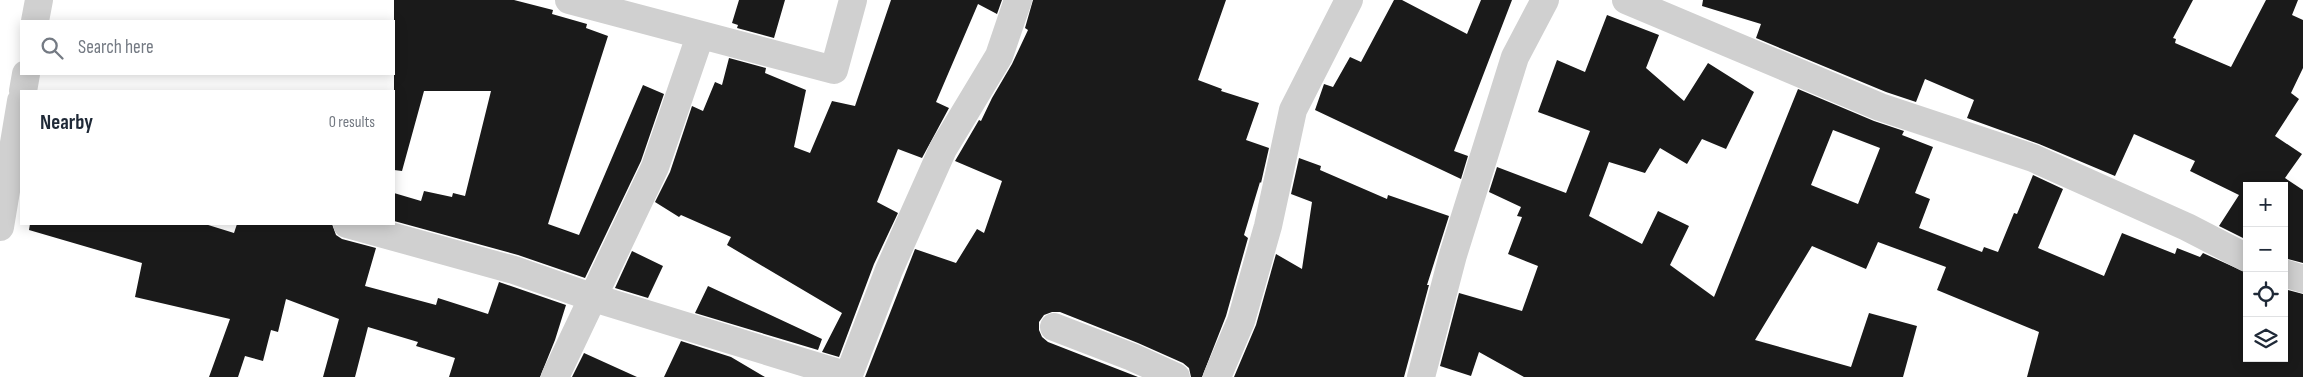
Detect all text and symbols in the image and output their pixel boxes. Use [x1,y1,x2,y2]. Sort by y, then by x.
search box [20,20,395,75]
icon: search [38,34,66,62]
text: Search here [78,36,154,59]
text: Nearby [40,110,93,135]
text: 0 results [329,113,375,132]
map controls [2243,182,2288,362]
button: + [2243,182,2288,227]
button: − [2243,227,2288,272]
button: locate [2243,272,2288,317]
button: layers [2243,317,2288,362]

